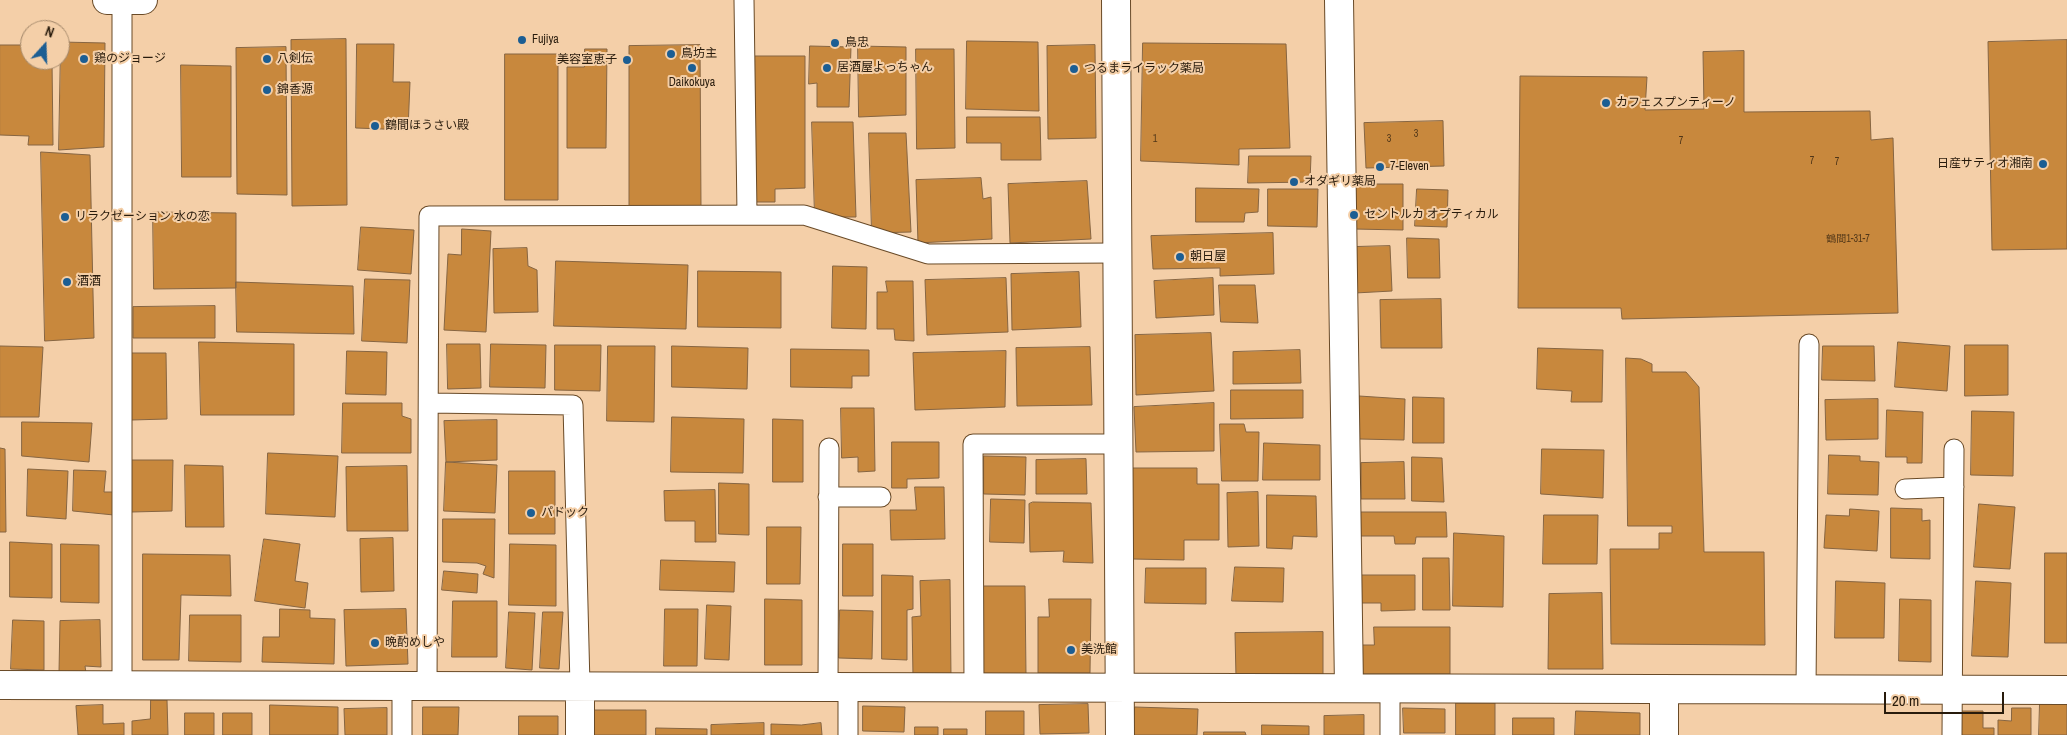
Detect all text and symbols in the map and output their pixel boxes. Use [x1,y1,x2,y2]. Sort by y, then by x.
north arrow [20,20,70,70]
text: N [43,22,57,42]
place label: Fujiya [532,33,559,47]
marker: Fujiya [516,34,528,46]
place label: 鳥忠 [845,36,869,50]
marker: 鳥忠 [829,37,841,49]
place label: 鳥坊主 [681,47,717,61]
marker: 鳥坊主 [665,48,677,60]
place label: 鶏のジョージ [94,52,166,66]
place label: 八剣伝 [277,52,313,66]
marker: 鶏のジョージ [78,53,90,65]
marker: 八剣伝 [261,53,273,65]
place label: 美容室恵子 [557,53,617,67]
marker: 美容室恵子 [621,54,633,66]
place label: 居酒屋よっちゃん [837,61,933,75]
marker: Daikokuya [686,62,698,74]
marker: 居酒屋よっちゃん [821,62,833,74]
place label: つるまライラック薬局 [1084,62,1204,76]
marker: つるまライラック薬局 [1068,63,1080,75]
place label: Daikokuya [669,76,715,90]
place label: 錦香源 [277,83,313,97]
marker: 錦香源 [261,84,273,96]
place label: カフェスプンティーノ [1616,96,1736,110]
marker: カフェスプンティーノ [1600,97,1612,109]
place label: 鶴間ほうさい殿 [385,119,469,133]
marker: 鶴間ほうさい殿 [369,120,381,132]
house number: 3 [1414,128,1418,140]
house number: 1 [1153,133,1157,145]
house number: 3 [1387,133,1391,145]
house number: 7 [1679,135,1683,147]
house number: 7 [1810,155,1814,167]
house number: 7 [1835,156,1839,168]
place label: 日産サティオ湘南 [1937,157,2033,171]
marker: 日産サティオ湘南 [2037,158,2049,170]
place label: 7-Eleven [1390,160,1429,174]
marker: 7-Eleven [1374,161,1386,173]
place label: オダギリ薬局 [1304,175,1376,189]
marker: オダギリ薬局 [1288,176,1300,188]
place label: セントルカ オプティカル [1364,208,1499,222]
marker: セントルカ オプティカル [1348,209,1360,221]
place label: リラクゼーション 水の恋 [75,210,210,224]
marker: リラクゼーション 水の恋 [59,211,71,223]
house number: 鶴間1-31-7 [1826,233,1870,245]
place label: 朝日屋 [1190,250,1226,264]
marker: 朝日屋 [1174,251,1186,263]
place label: 酒酒 [77,275,101,289]
marker: 酒酒 [61,276,73,288]
place label: パドック [541,506,589,520]
marker: パドック [525,507,537,519]
place label: 晩酌めしや [385,636,445,650]
marker: 晩酌めしや [369,637,381,649]
place label: 美洗館 [1081,643,1117,657]
marker: 美洗館 [1065,644,1077,656]
scale bar [1887,682,2007,714]
text: 20 m [1892,690,1919,711]

